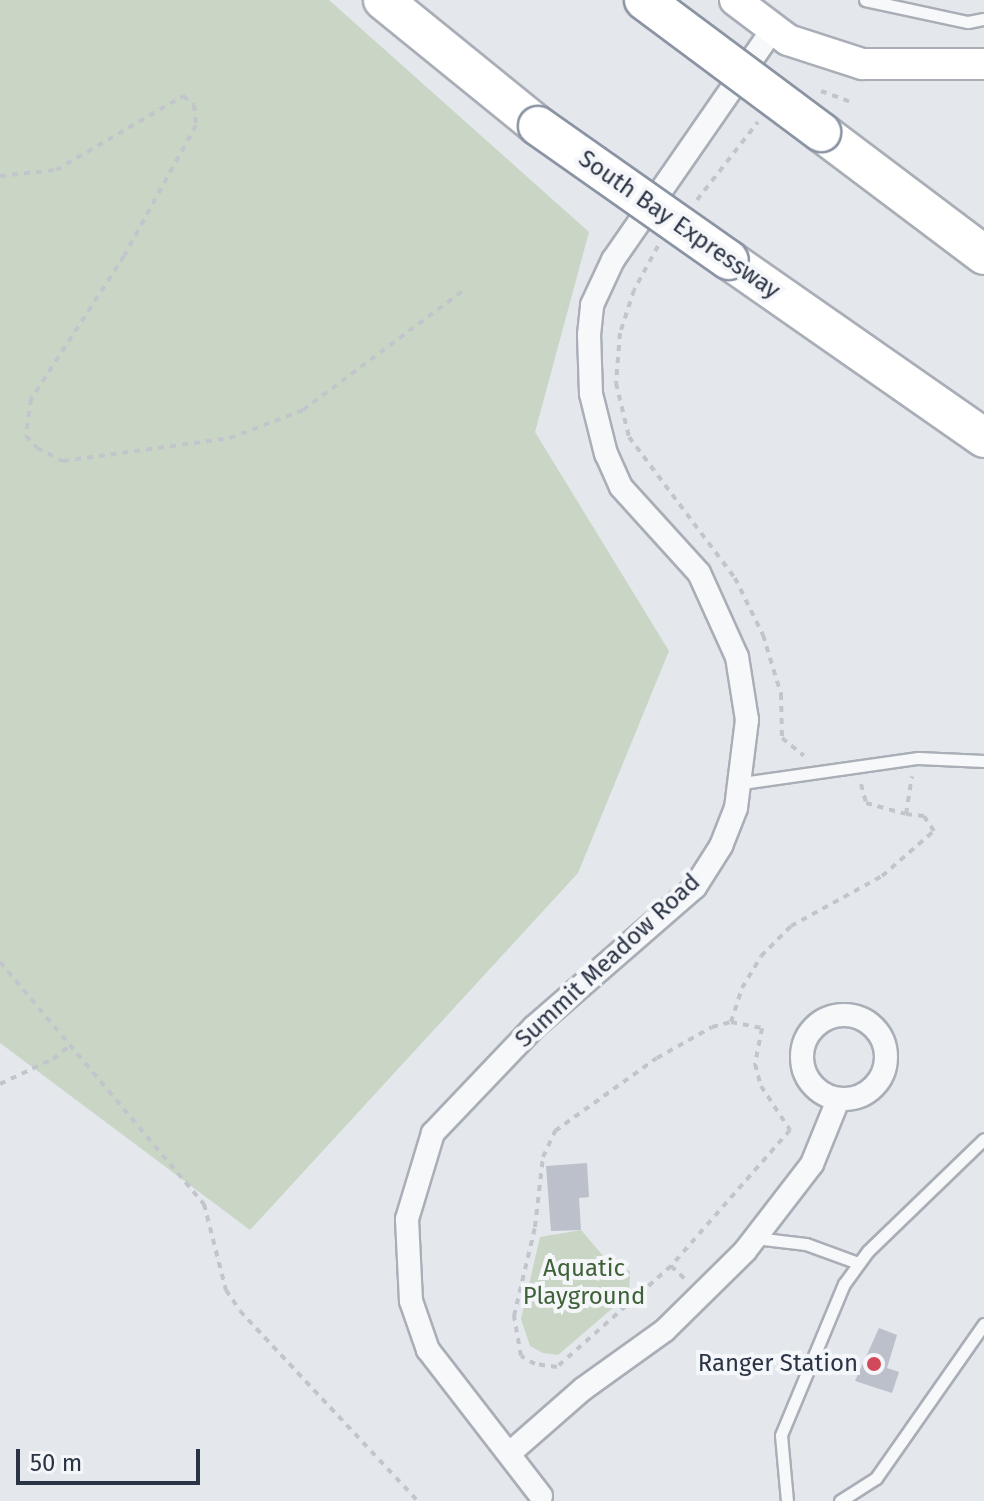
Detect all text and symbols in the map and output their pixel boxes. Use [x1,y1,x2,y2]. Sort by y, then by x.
street label: South Bay Expressway [573,145,785,305]
street label: Summit Meadow Road [510,868,706,1054]
park label: Aquatic Playground [523,1255,645,1311]
place label: Ranger Station [698,1350,858,1378]
marker: Ranger Station [865,1355,883,1373]
scale bar [20,1433,204,1483]
text: 50 m [30,1449,82,1477]

